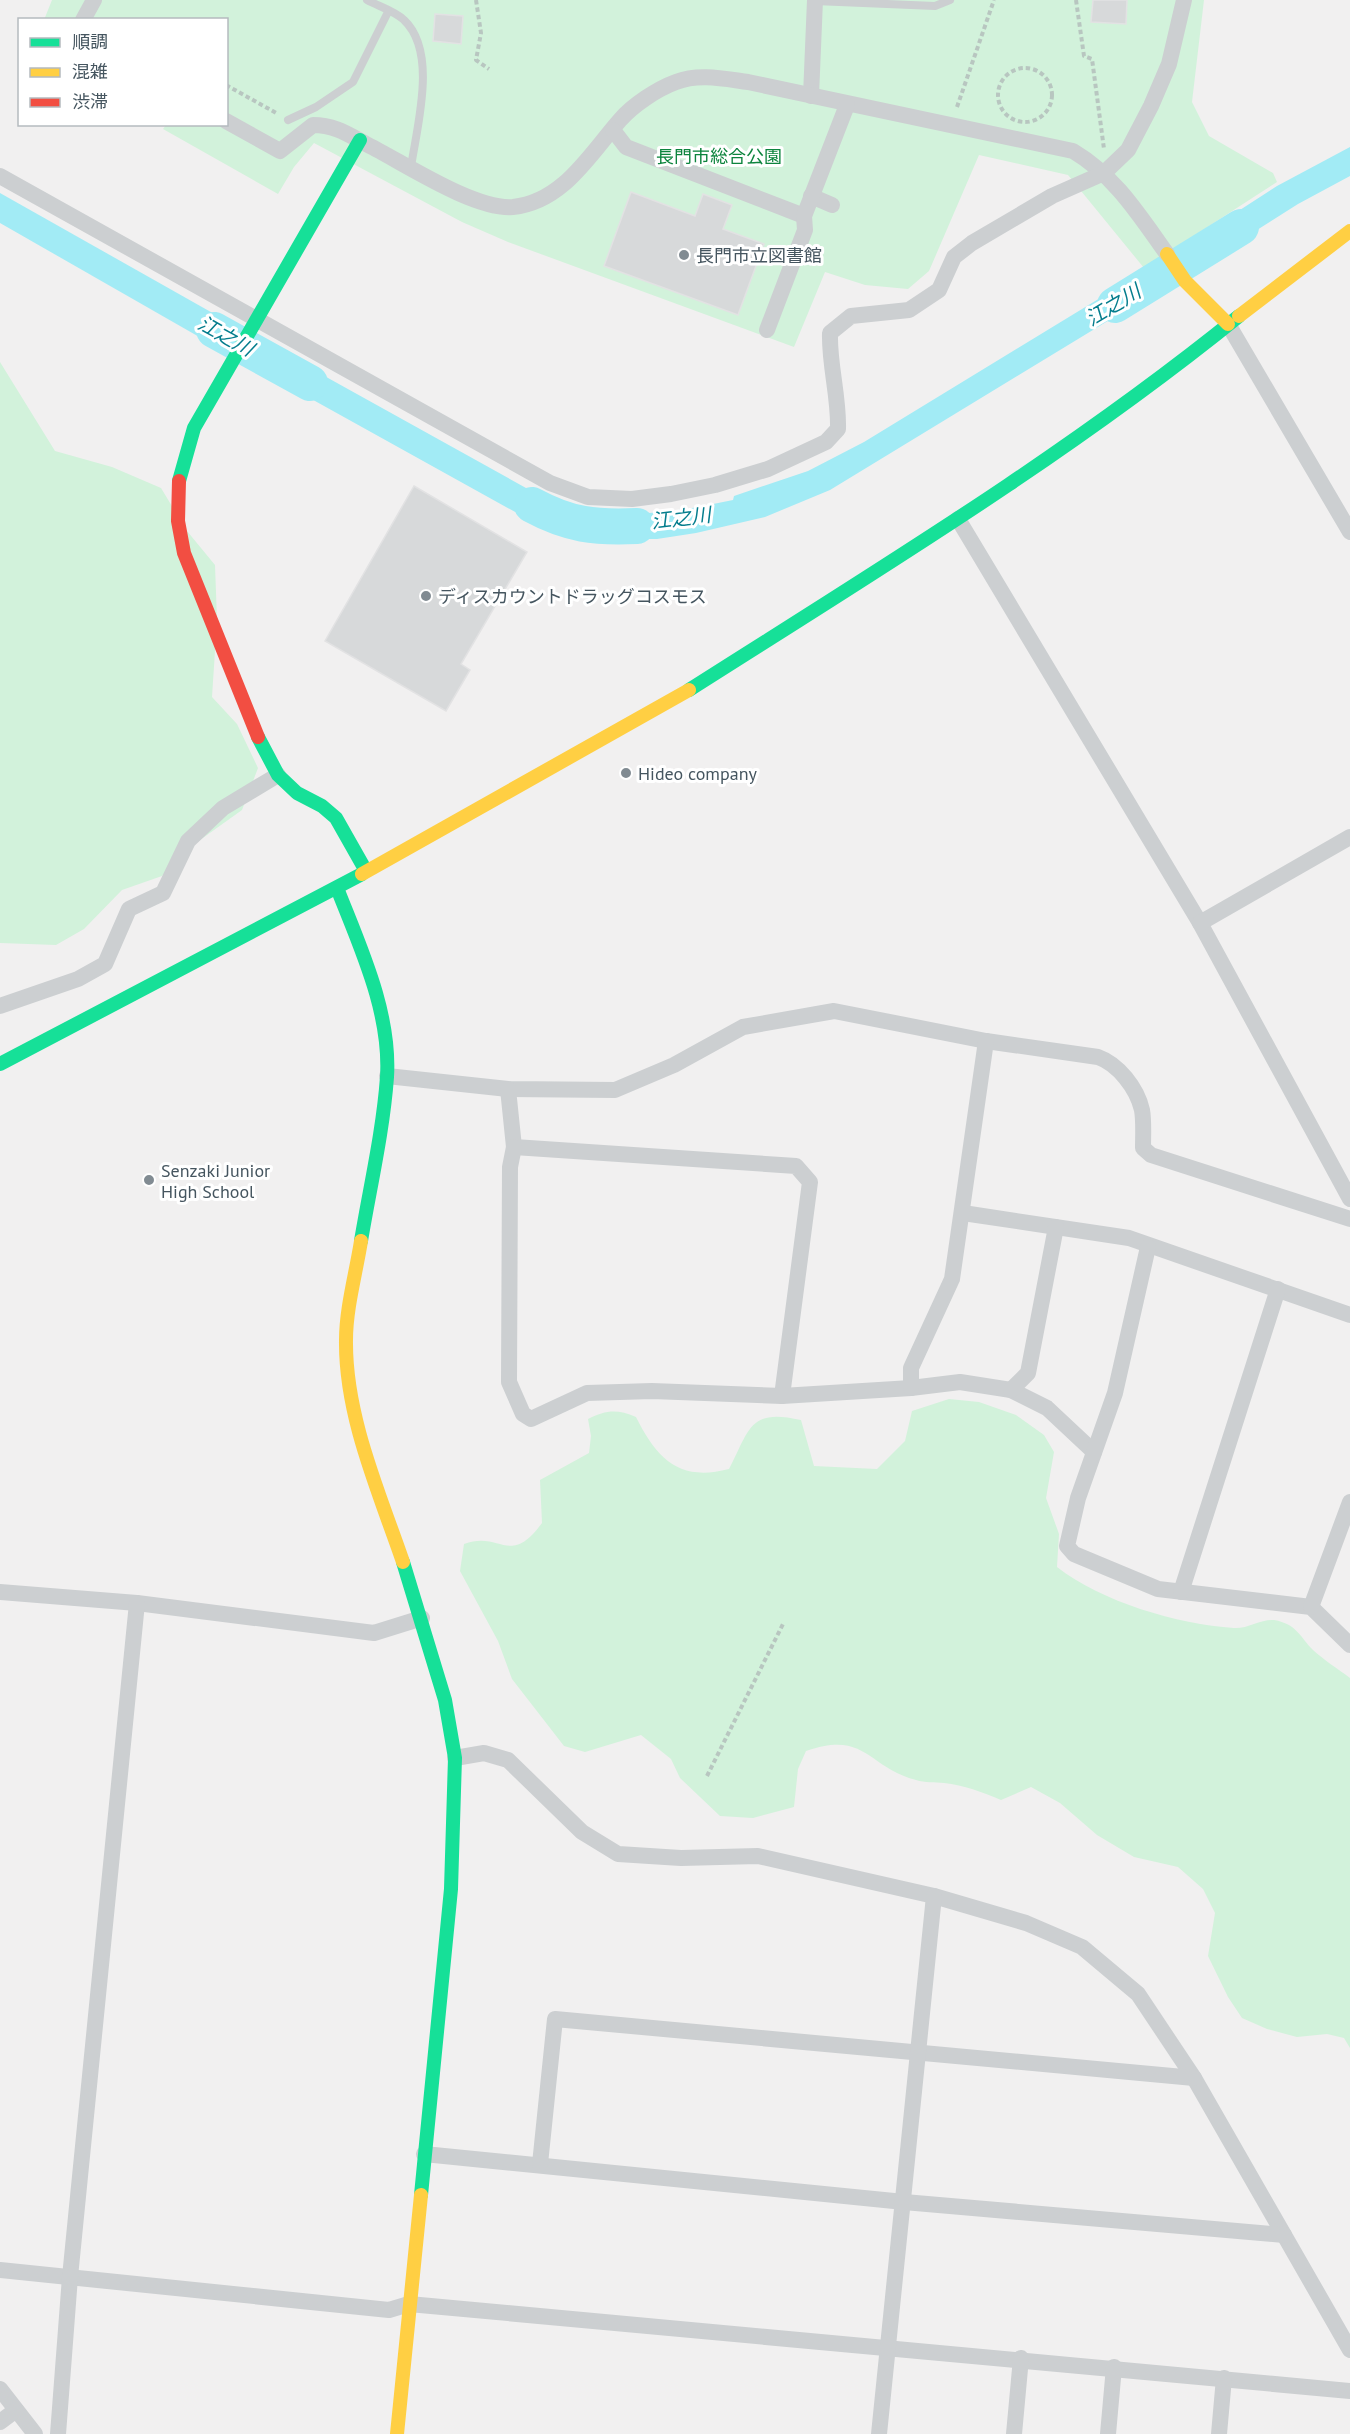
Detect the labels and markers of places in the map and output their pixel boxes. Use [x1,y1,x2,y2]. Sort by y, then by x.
place label: 長門市立図書館 [696,244,822,267]
marker: 長門市立図書館 [677,248,691,262]
place label: ディスカウントドラッグコスモス [438,585,707,608]
marker: ディスカウントドラッグコスモス [419,589,433,603]
place label: Hideo company [638,762,757,785]
marker: Hideo company [619,766,633,780]
place label: Senzaki Junior High School [161,1159,270,1203]
marker: Senzaki Junior High School [142,1173,156,1187]

